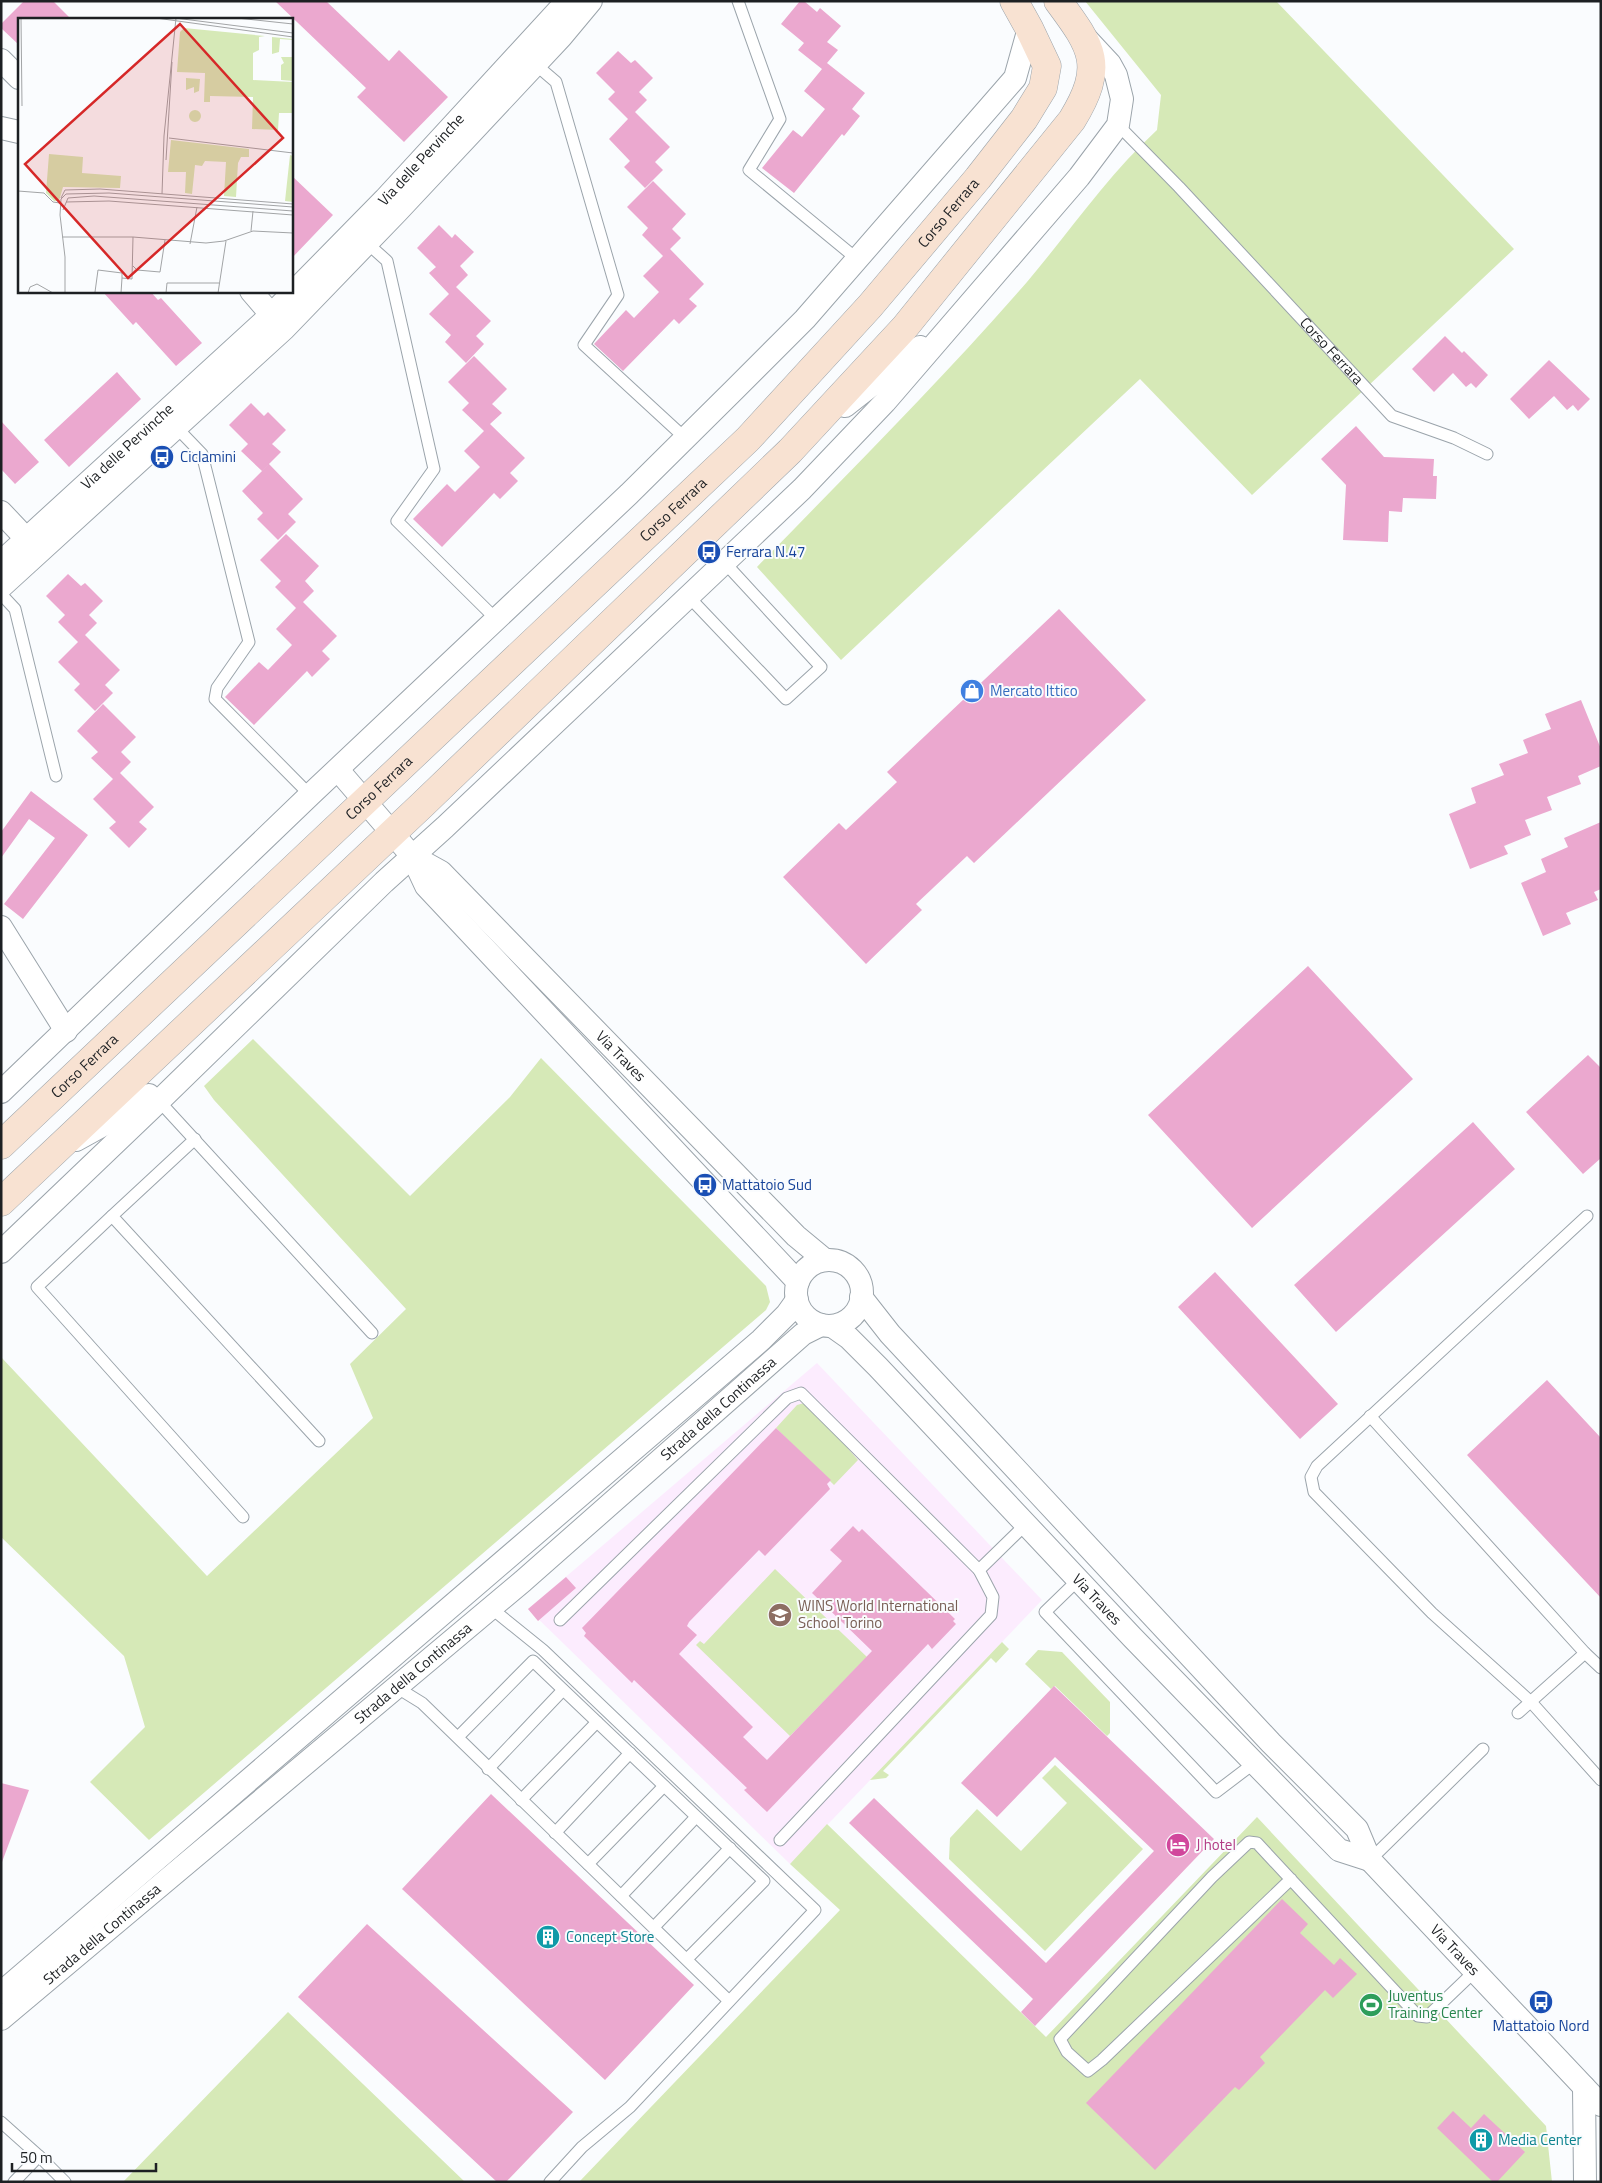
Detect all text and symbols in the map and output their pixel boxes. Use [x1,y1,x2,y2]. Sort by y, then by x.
inset map [18,18,292,292]
street label: Via delle Pervinche [372,108,469,211]
street label: Corso Ferrara [912,172,985,253]
street label: Corso Ferrara [1295,312,1370,390]
street label: Via delle Pervinche [75,398,178,495]
bus stop icon: Ciclamini [149,444,175,470]
place label: Ciclamini [180,445,236,468]
street label: Corso Ferrara [634,471,712,547]
bus stop icon: Ferrara N.47 [696,539,722,565]
place label: Ferrara N.47 [726,540,805,563]
shop icon: Mercato Ittico [959,678,985,704]
place label: Mercato Ittico [990,679,1078,702]
street label: Corso Ferrara [340,750,418,825]
street label: Via Traves [591,1025,652,1087]
street label: Corso Ferrara [45,1028,123,1103]
bus stop icon: Mattatoio Sud [692,1172,718,1198]
place label: Mattatoio Sud [722,1173,812,1196]
street label: Strada della Continassa [655,1350,781,1466]
street label: Via Traves [1067,1568,1127,1630]
place label: WINS World International School Torino [798,1594,958,1634]
school or university icon: WINS World International School Torino [767,1602,793,1628]
street label: Strada della Continassa [349,1616,477,1729]
hotel icon: J hotel [1165,1832,1191,1858]
place label: J hotel [1196,1833,1236,1856]
street label: Strada della Continassa [38,1877,166,1990]
street label: Via Traves [1425,1919,1486,1981]
building icon: Concept Store [535,1924,561,1950]
place label: Concept Store [566,1925,654,1948]
place label: Juventus Training Center [1388,1984,1483,2024]
bus stop icon: Mattatoio Nord [1528,1989,1554,2015]
sports icon: Juventus Training Center [1358,1992,1384,2018]
place label: Mattatoio Nord [1493,2014,1589,2037]
building icon: Media Center [1468,2127,1494,2153]
place label: Media Center [1498,2128,1582,2151]
scale bar [12,2140,156,2172]
text: 50 m [20,2146,53,2169]

